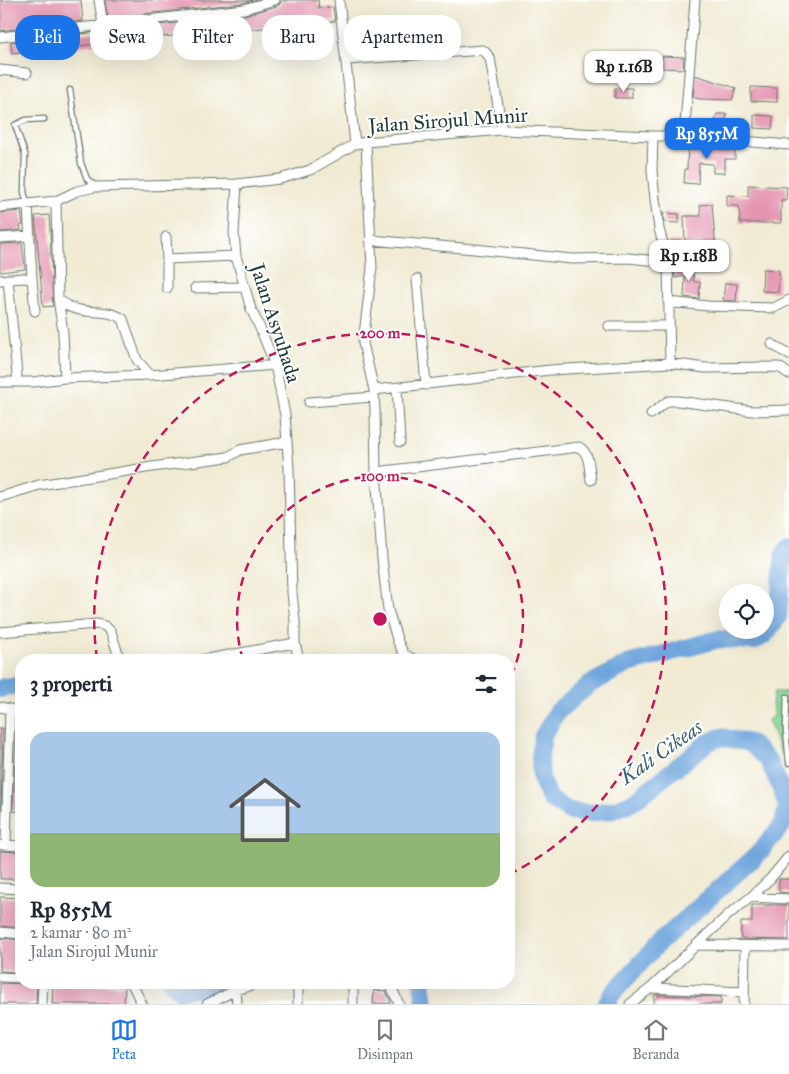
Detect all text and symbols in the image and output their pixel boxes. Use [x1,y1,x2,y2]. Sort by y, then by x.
chip: Beli [15,15,80,60]
chip: Sewa [90,15,163,60]
chip: Filter [173,15,252,60]
chip: Baru [262,15,334,60]
chip: Apartemen [344,15,461,60]
pin: Rp 1.16B [572,51,676,93]
text: Rp 1.16B [595,57,653,76]
street label: Jalan Sirojul Munir [365,102,529,139]
pin: Rp 855M [661,118,753,160]
text: Rp 855M [676,124,738,143]
pin: Rp 1.18B [637,240,741,282]
text: Rp 1.18B [660,246,718,265]
street label: Jalan Asyuhada [244,258,307,386]
text: 200 m [360,324,401,342]
text: 100 m [360,467,400,485]
map controls [719,584,774,639]
button: locate [719,584,774,639]
centre of rings [371,610,389,628]
icon: filters [472,670,500,698]
text: 3 properti [30,671,112,697]
water label: Kali Cikeas [614,714,708,790]
icon: home [220,765,310,855]
text: Rp 855M [30,897,112,923]
text: 2 kamar · 80 m² [30,923,131,942]
text: Jalan Sirojul Munir [30,942,158,961]
tab: Peta [110,1016,138,1063]
tab: Disimpan [357,1016,413,1063]
tab: Beranda [633,1016,679,1063]

